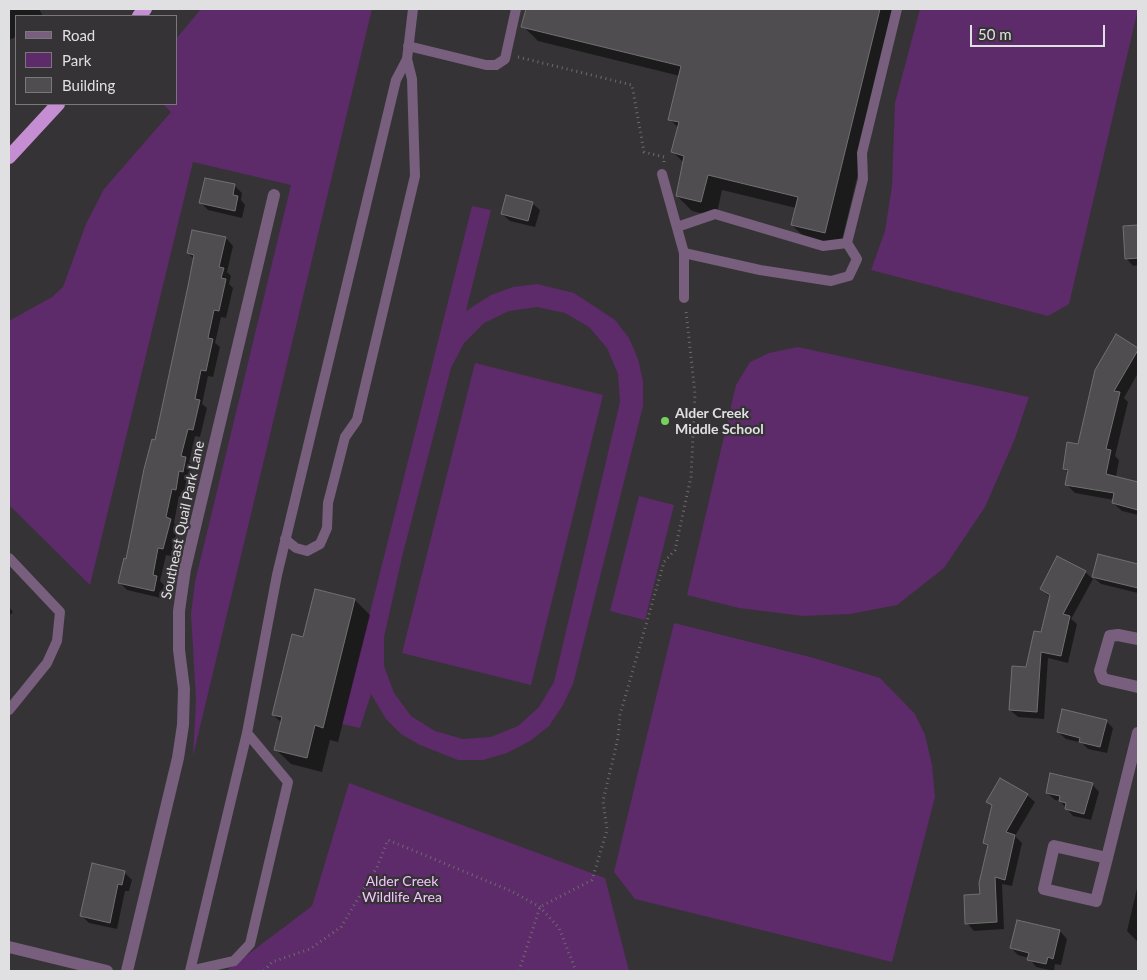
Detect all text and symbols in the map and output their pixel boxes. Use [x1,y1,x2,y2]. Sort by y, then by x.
legend [15,15,178,105]
scale bar [972,15,1107,47]
text: 50 m [978,25,1012,43]
text: Road [62,26,95,44]
text: Park [62,51,91,69]
text: Building [62,76,115,94]
place label: Alder Creek Middle School [675,405,764,438]
marker: Alder Creek Middle School [659,415,671,427]
street label: Southeast Quail Park Lane [158,439,208,601]
park label: Alder Creek Wildlife Area [362,873,442,906]

